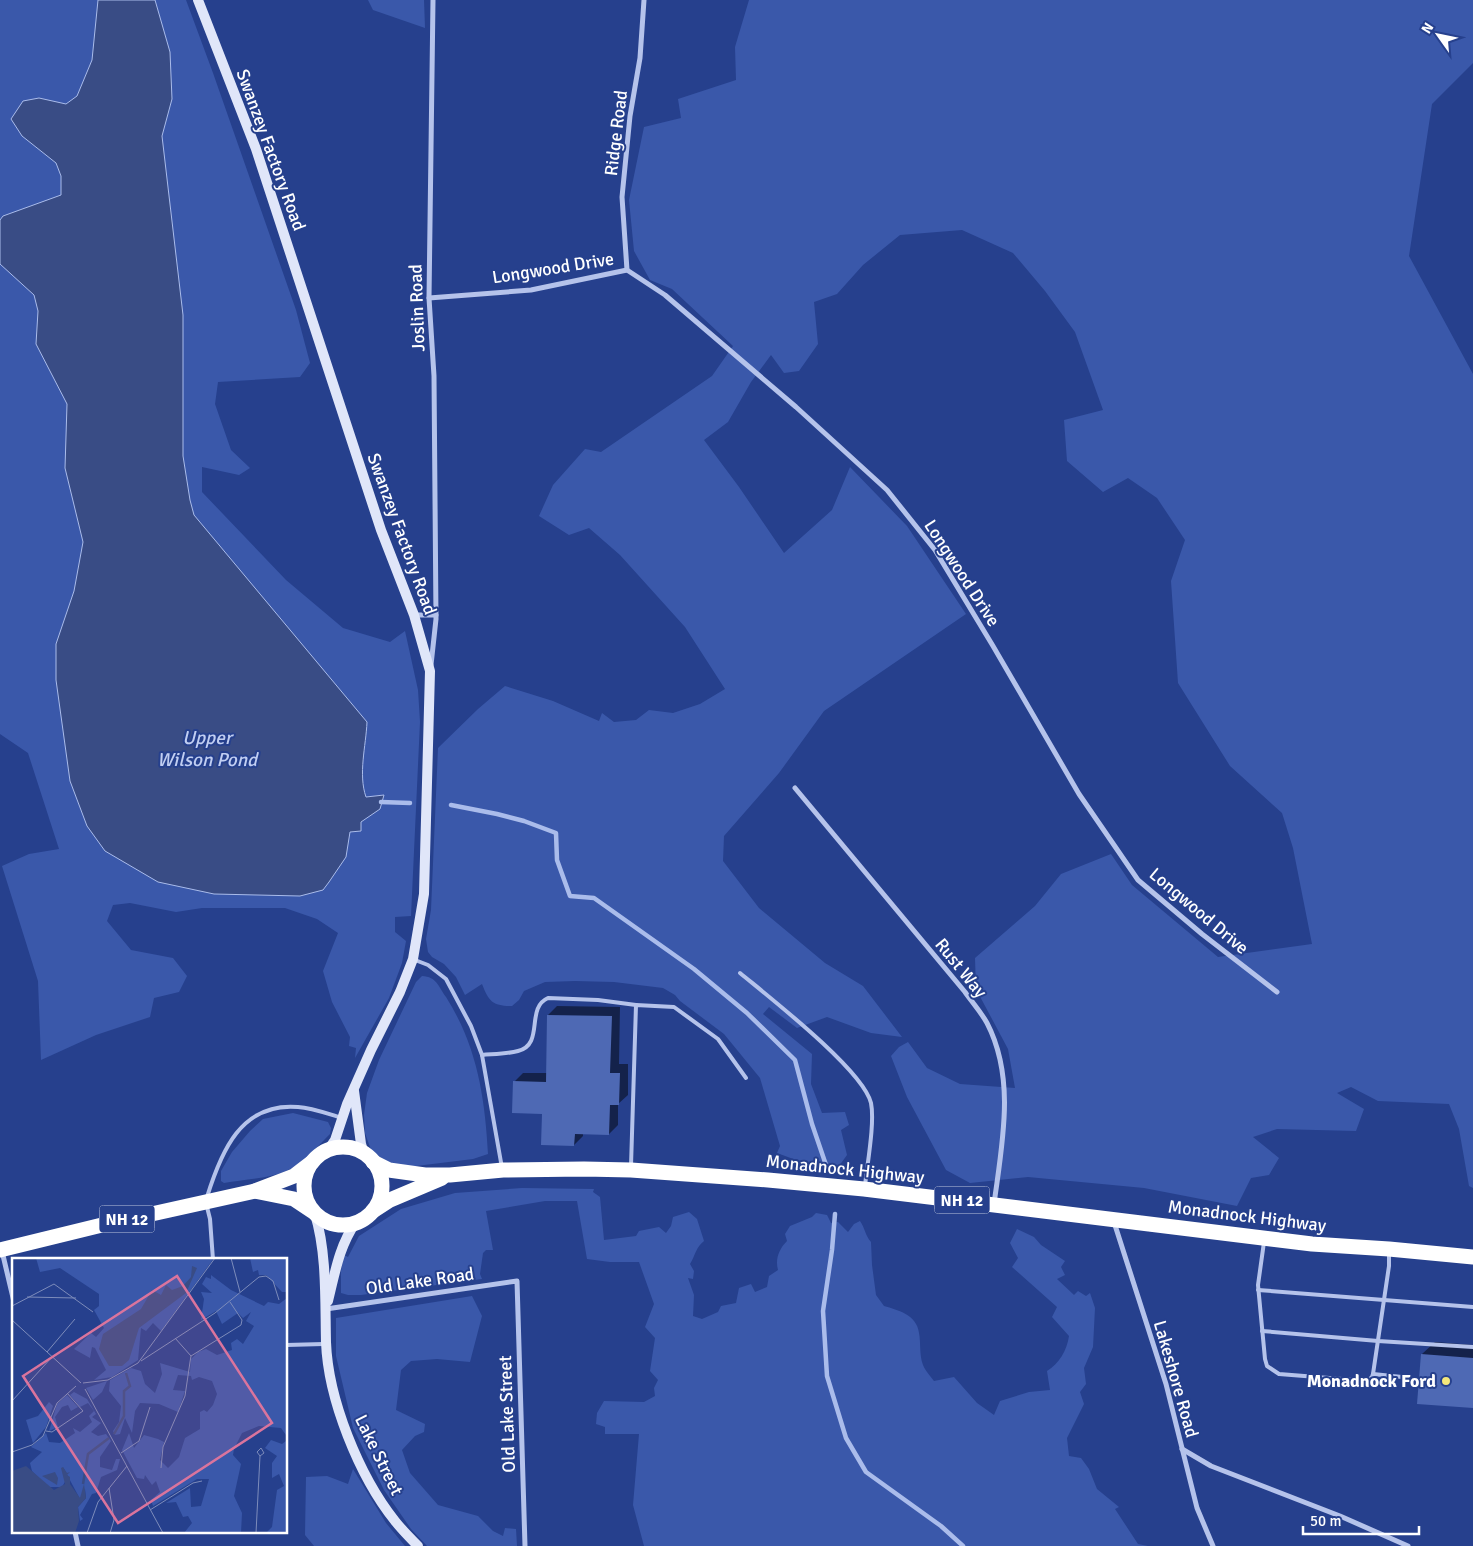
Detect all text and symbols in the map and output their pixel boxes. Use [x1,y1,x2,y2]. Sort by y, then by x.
north arrow [1413,10,1463,60]
text: N [1418,19,1437,37]
street label: Swanzey Factory Road [232,66,310,234]
street label: Ridge Road [600,89,632,177]
street label: Longwood Drive [491,248,615,288]
street label: Joslin Road [404,264,430,352]
street label: Swanzey Factory Road [363,450,441,618]
street label: Longwood Drive [919,515,1005,631]
water label: Upper Wilson Pond [157,726,259,772]
street label: Longwood Drive [1145,863,1253,959]
street label: Rust Way [930,934,992,1003]
street label: Monadnock Highway [765,1150,926,1188]
road number: NH 12 [934,1186,990,1214]
street label: Monadnock Highway [1167,1195,1328,1237]
road number: NH 12 [100,1206,154,1232]
inset map [12,1258,288,1534]
street label: Old Lake Road [364,1263,476,1299]
street label: Lakeshore Road [1149,1318,1203,1440]
street label: Old Lake Street [494,1355,520,1473]
place label: Monadnock Ford [1307,1370,1436,1392]
marker: Monadnock Ford [1440,1375,1452,1387]
street label: Lake Street [350,1411,408,1499]
scale bar [1303,1504,1419,1536]
text: 50 m [1310,1512,1341,1530]

